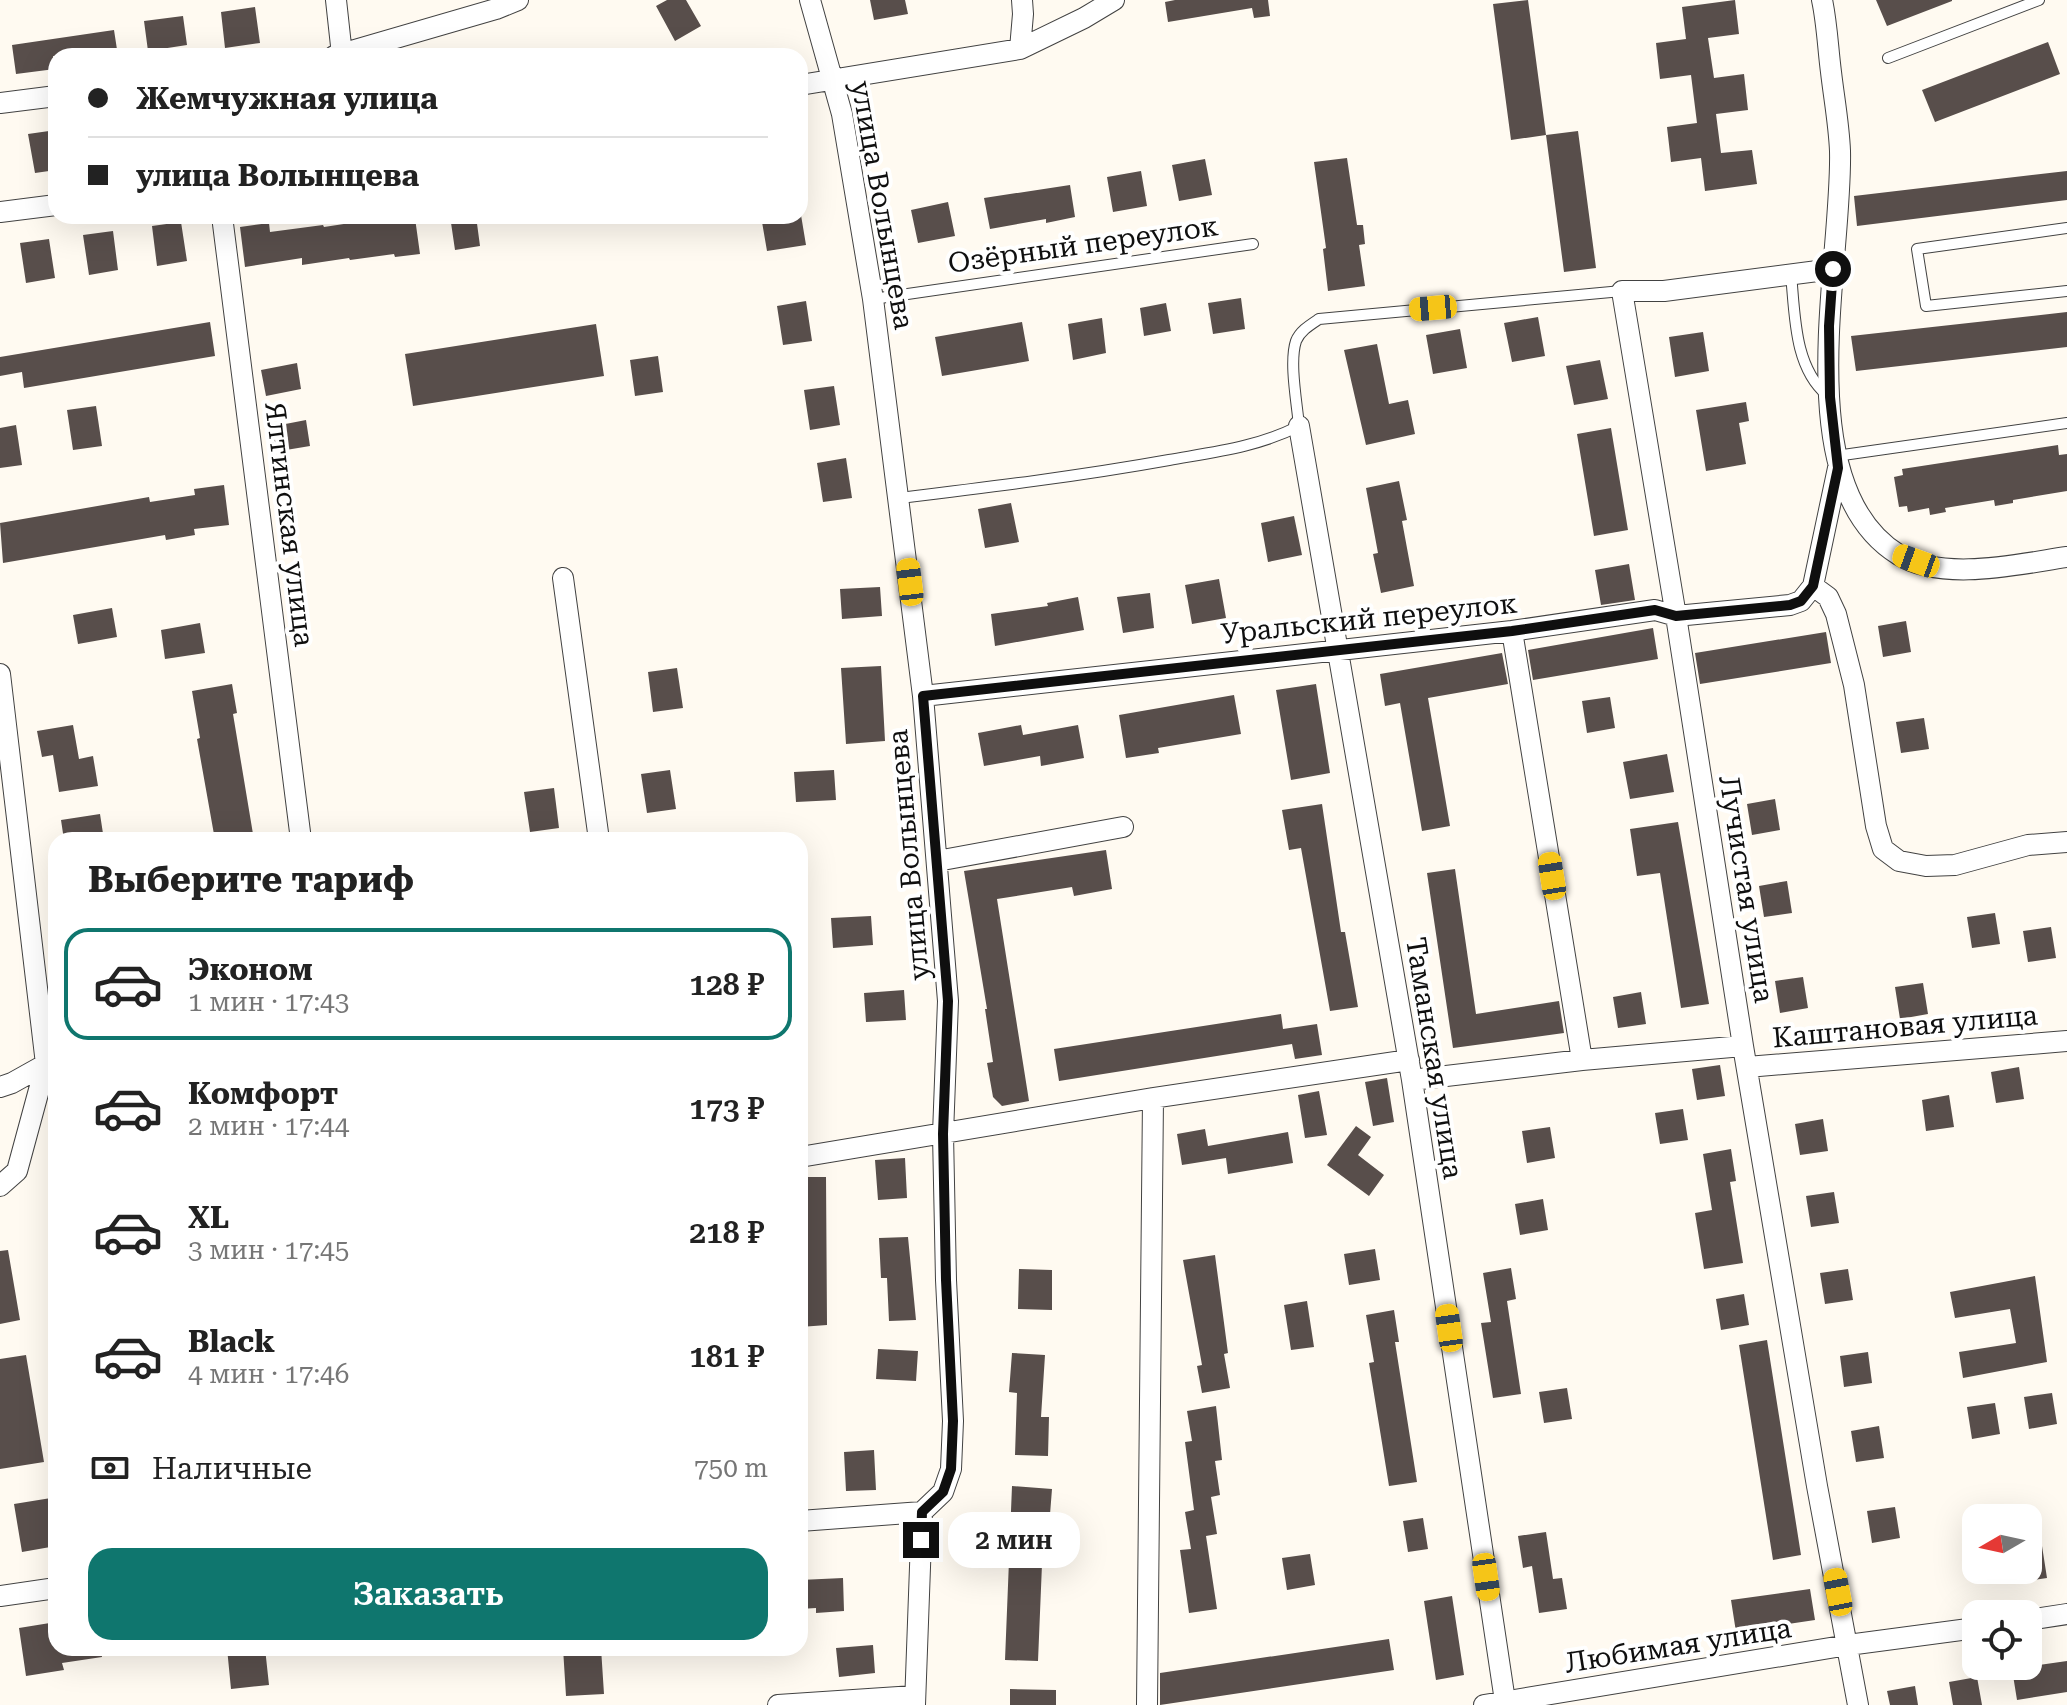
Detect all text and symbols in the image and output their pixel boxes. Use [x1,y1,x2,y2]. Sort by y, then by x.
street label: улица Волынцева [844,78,921,332]
text: Жемчужная улица [136,81,438,116]
text: улица Волынцева [136,158,419,193]
street label: Озёрный переулок [946,209,1221,280]
route start [1815,251,1851,287]
car [1408,294,1458,322]
street label: Ялтинская улица [258,400,321,648]
car [1889,542,1943,580]
car [895,557,925,607]
street label: Уральский переулок [1219,587,1519,650]
street label: улица Волынцева [881,728,936,982]
street label: Лучистая улица [1712,773,1781,1005]
car [1536,850,1568,902]
text: Выберите тариф [88,859,414,901]
street label: Таманская улица [1399,935,1470,1181]
icon: car [92,948,164,1020]
text: Эконом [188,952,313,987]
text: 128 ₽ [689,967,764,1002]
text: 1 мин · 17:43 [188,987,349,1017]
street label: Каштановая улица [1771,998,2039,1055]
icon: car [92,1072,164,1144]
text: Комфорт [188,1076,338,1111]
text: 173 ₽ [689,1091,764,1126]
text: 2 мин · 17:44 [188,1111,349,1141]
icon: car [92,1196,164,1268]
text: XL [188,1200,229,1235]
text: 218 ₽ [689,1215,764,1250]
text: 3 мин · 17:45 [188,1235,349,1265]
car [1434,1303,1464,1353]
icon: car [92,1320,164,1392]
text: Black [188,1324,275,1359]
text: 181 ₽ [689,1339,764,1374]
text: 4 мин · 17:46 [188,1359,349,1389]
icon: cash [88,1446,132,1490]
text: Наличные [152,1451,312,1486]
text: 750 m [694,1453,768,1483]
north arrow [1962,1504,2042,1584]
map controls [1962,1504,2042,1680]
callout: 2 мин [949,1512,1081,1568]
route end [903,1522,939,1558]
text: 2 мин [975,1525,1053,1555]
button: Заказать [88,1548,768,1640]
car [1471,1552,1501,1602]
car [1822,1566,1854,1618]
button: locate [1962,1600,2042,1680]
street label: Любимая улица [1562,1611,1794,1680]

